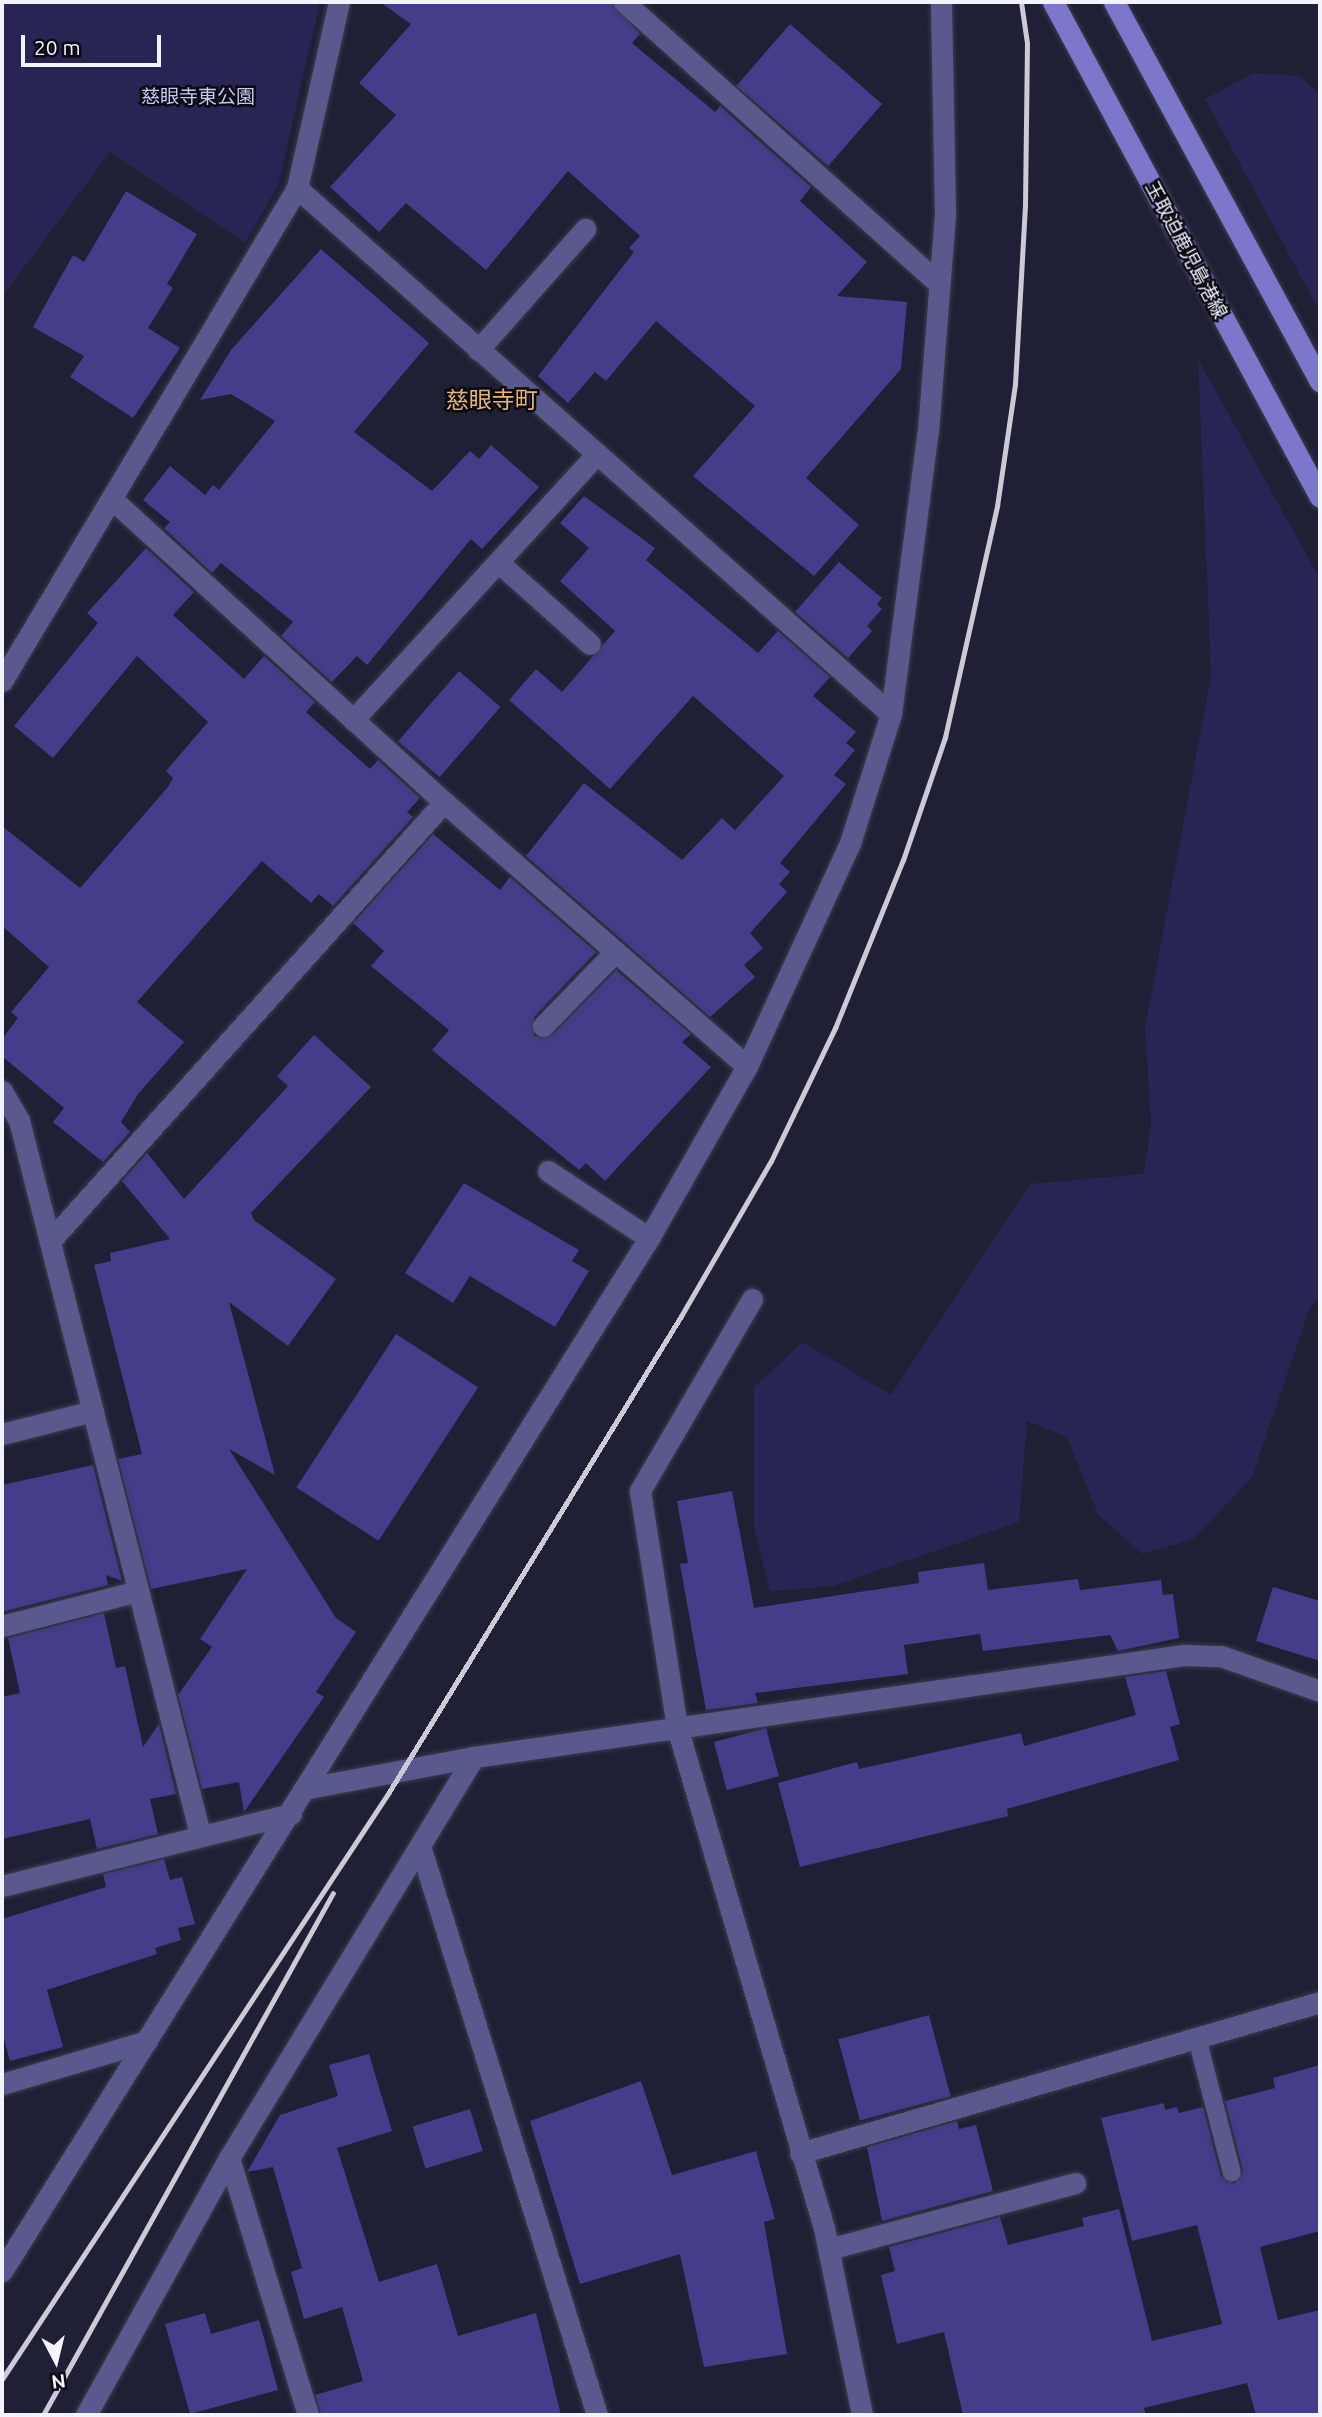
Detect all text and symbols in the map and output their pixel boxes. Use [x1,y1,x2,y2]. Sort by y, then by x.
scale bar [24,21,164,65]
text: 20 m [34,35,81,59]
park label: 慈眼寺東公園 [141,86,255,108]
street label: 玉取迫鹿児島港線 [1140,178,1232,322]
district label: 慈眼寺町 [446,386,538,414]
north arrow [21,2326,91,2396]
text: N [50,2370,67,2394]

